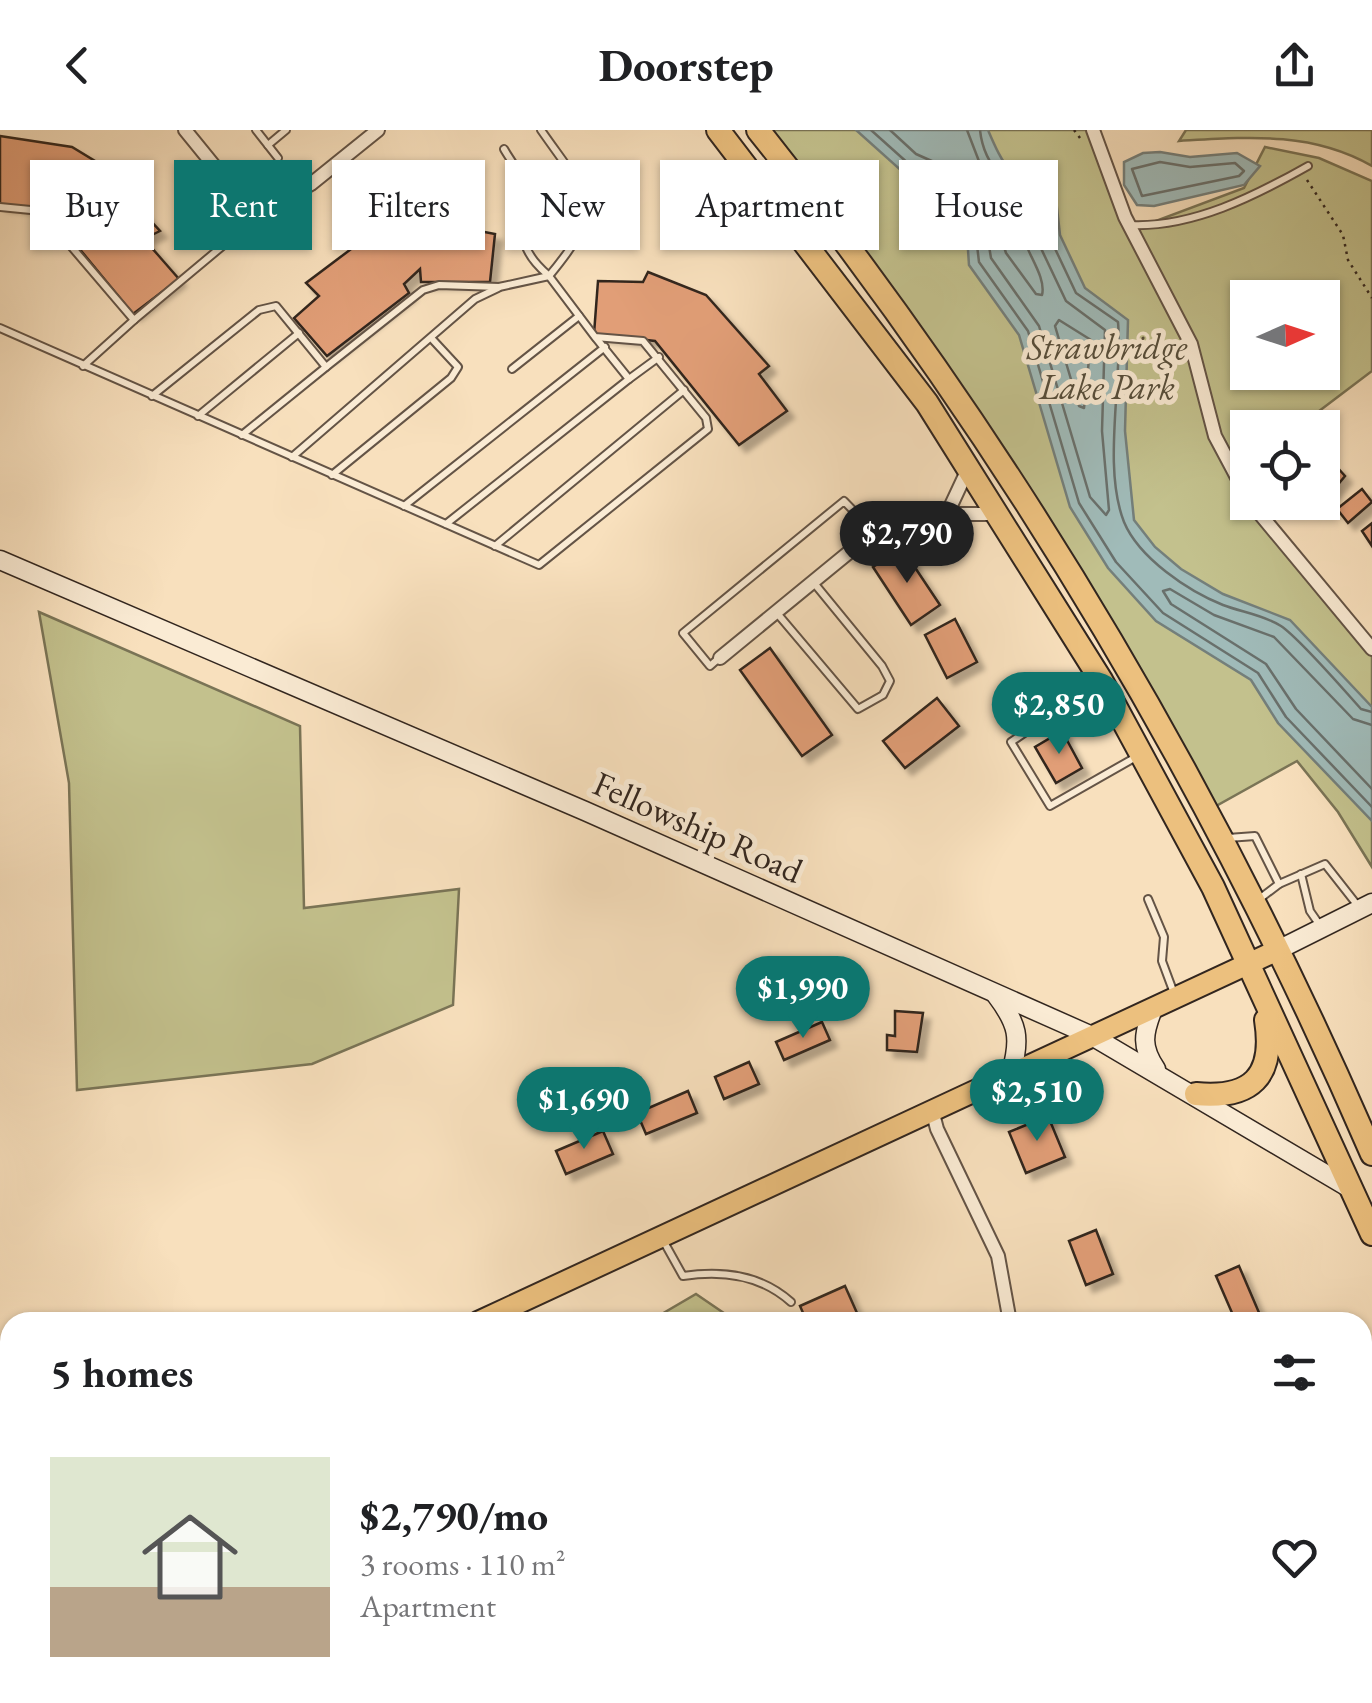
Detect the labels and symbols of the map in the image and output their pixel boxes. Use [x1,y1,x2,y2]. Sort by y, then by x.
north arrow [1230,280,1340,390]
park label: Strawbridge Lake Park [1026,324,1188,409]
pin: $2,790 [826,501,988,586]
pin: $2,850 [978,672,1140,757]
street label: Fellowship Road [587,760,810,893]
pin: $1,990 [722,956,884,1041]
pin: $2,510 [956,1059,1118,1144]
pin: $1,690 [503,1067,665,1152]

